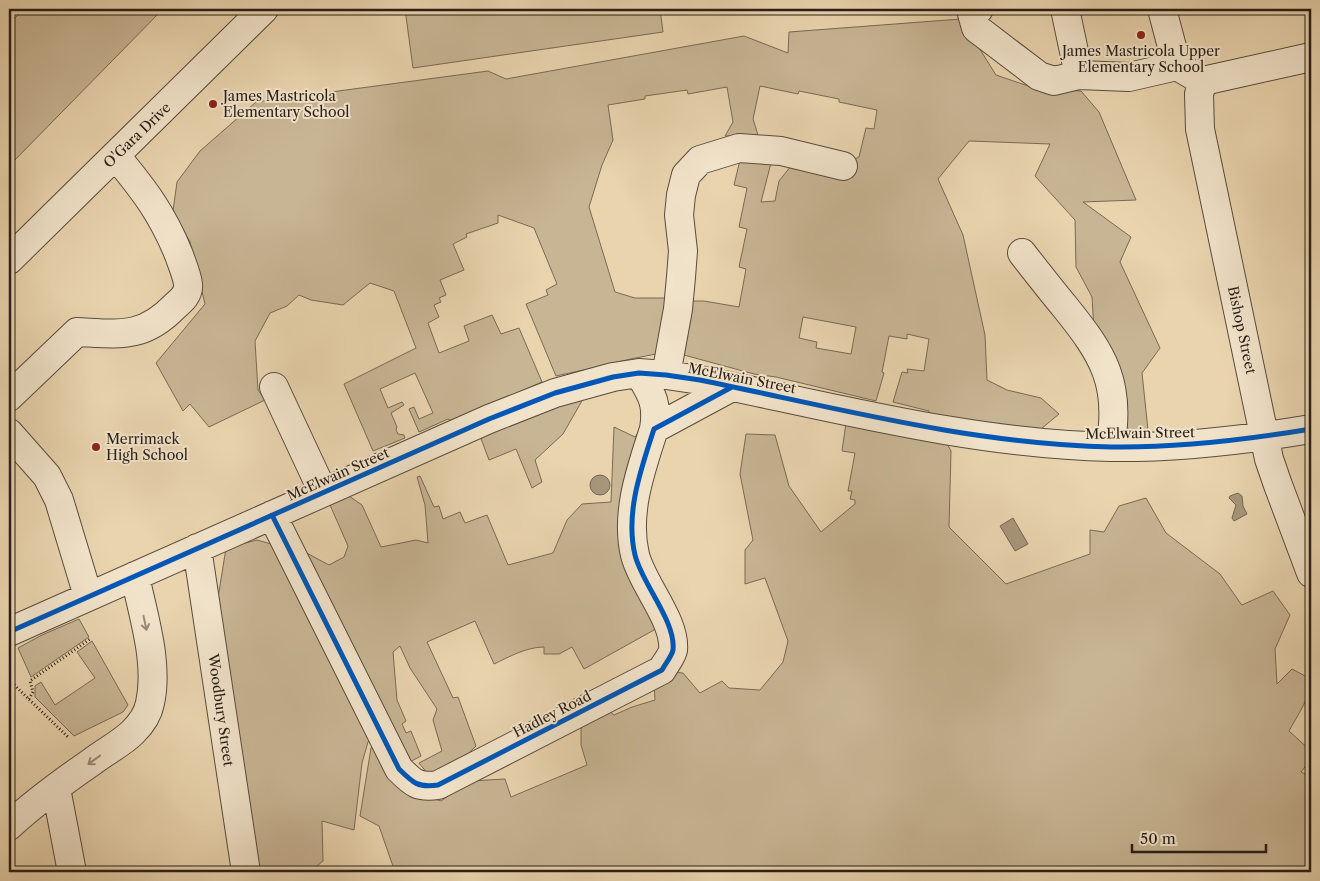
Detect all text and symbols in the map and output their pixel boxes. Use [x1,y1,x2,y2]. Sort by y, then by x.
marker: James Mastricola Upper Elementary School [1135,29,1147,41]
place label: James Mastricola Upper Elementary School [1060,42,1220,76]
place label: James Mastricola Elementary School [221,87,349,121]
street label: O'Gara Drive [100,98,174,172]
marker: James Mastricola Elementary School [207,98,219,110]
street label: Bishop Street [1224,284,1260,376]
street label: McElwain Street [686,359,798,397]
street label: McElwain Street [1085,423,1195,443]
place label: Merrimack High School [106,430,188,464]
marker: Merrimack High School [90,441,102,453]
street label: McElwain Street [284,443,392,505]
one-way arrow [140,615,150,631]
street label: Woodbury Street [204,652,238,768]
street label: Hadley Road [510,686,594,741]
one-way arrow [87,755,101,765]
scale bar [1132,821,1266,853]
text: 50 m [1140,829,1176,848]

